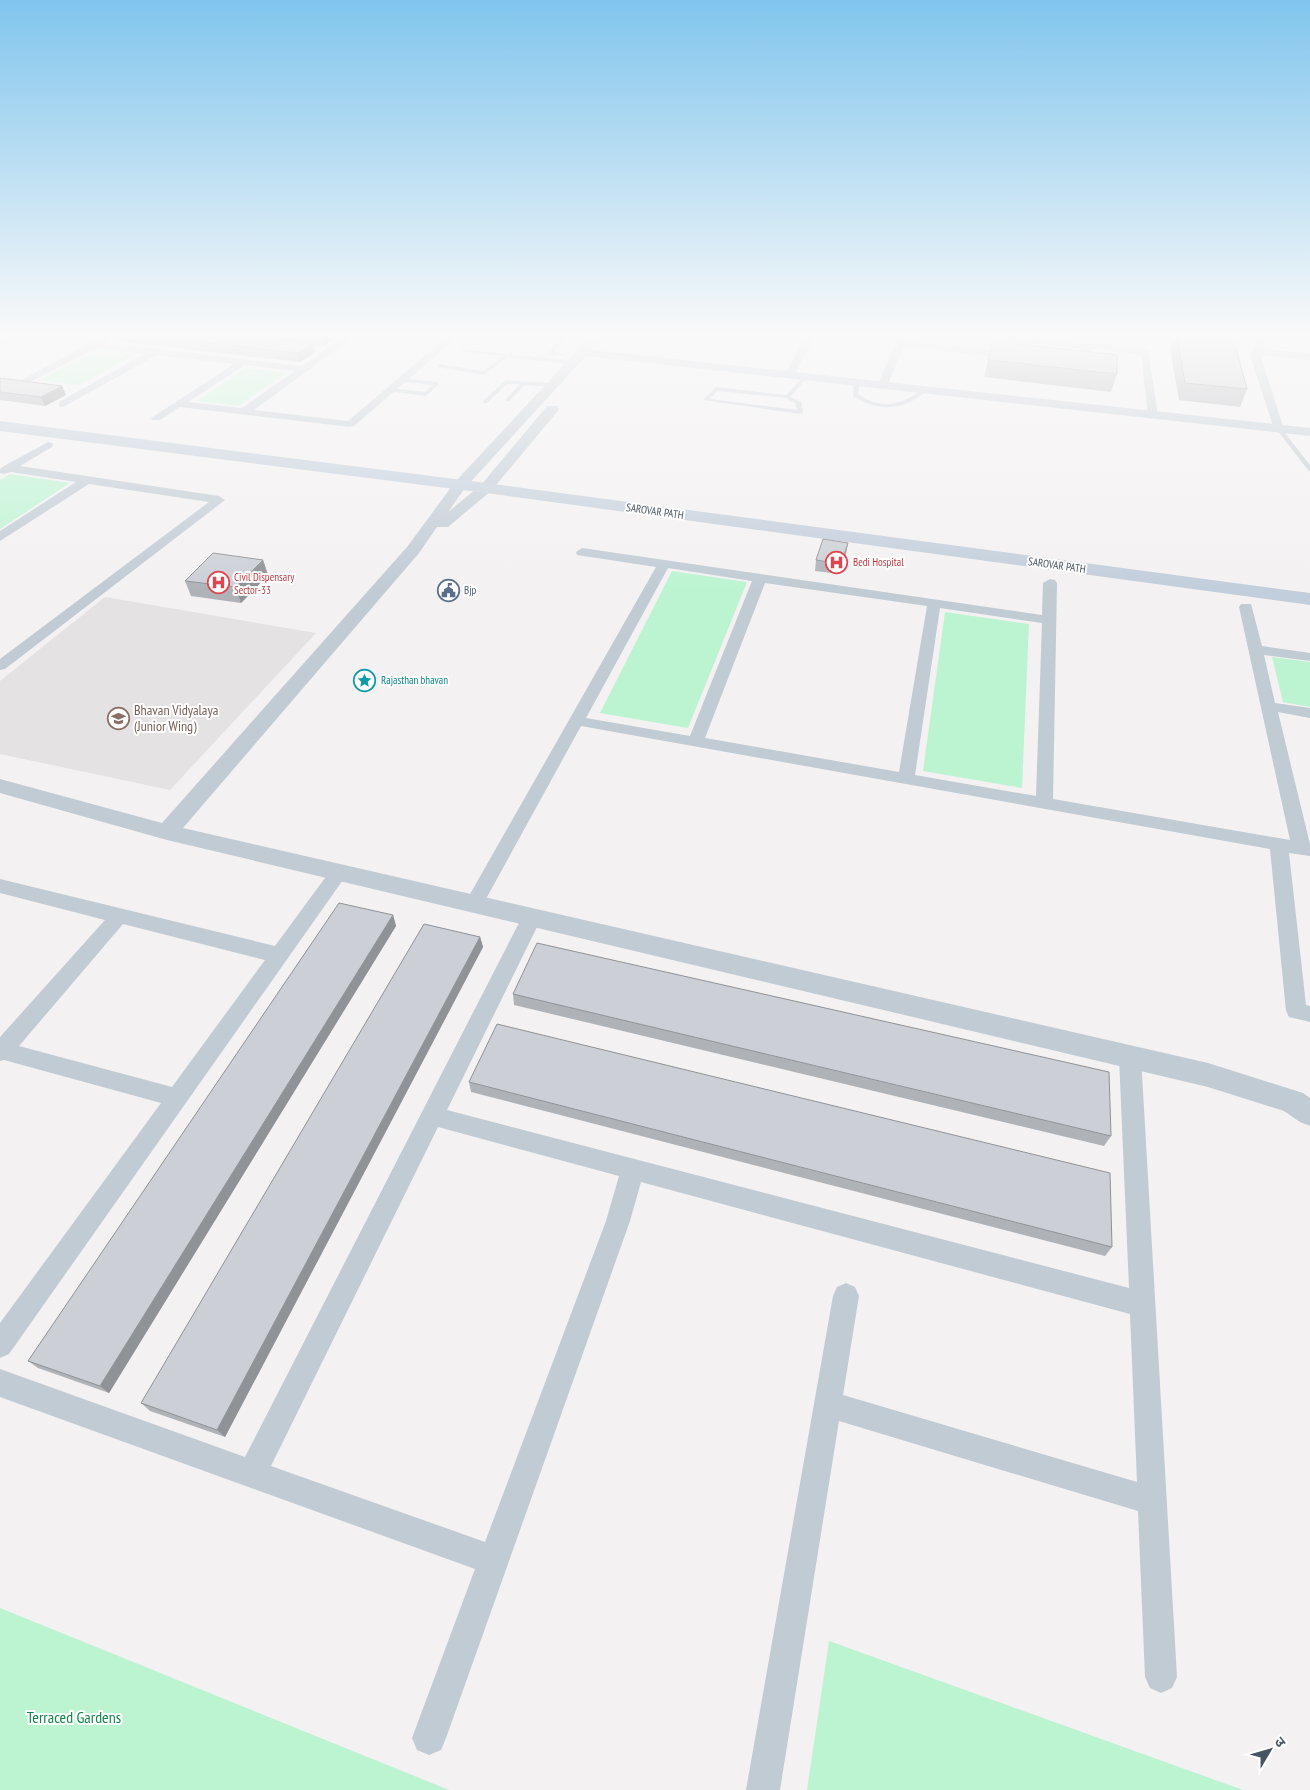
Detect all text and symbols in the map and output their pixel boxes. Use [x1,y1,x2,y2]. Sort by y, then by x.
street label: SAROVAR PATH [625,500,685,522]
hospital icon: Bedi Hospital [825,550,849,574]
street label: SAROVAR PATH [1027,554,1087,576]
place label: Bedi Hospital [853,555,904,569]
place label: Civil Dispensary Sector-33 [234,570,295,597]
hospital icon: Civil Dispensary Sector-33 [206,571,230,595]
public building icon: Bjp [436,578,460,602]
place label: Bjp [464,583,477,597]
place icon: Rajasthan bhavan [353,668,377,692]
place label: Rajasthan bhavan [381,673,448,687]
place label: Bhavan Vidyalaya (Junior Wing) [134,701,218,735]
school or university icon: Bhavan Vidyalaya (Junior Wing) [106,706,130,730]
park label: Terraced Gardens [27,1707,121,1727]
north arrow [1245,1725,1295,1775]
text: उ [1271,1733,1290,1751]

